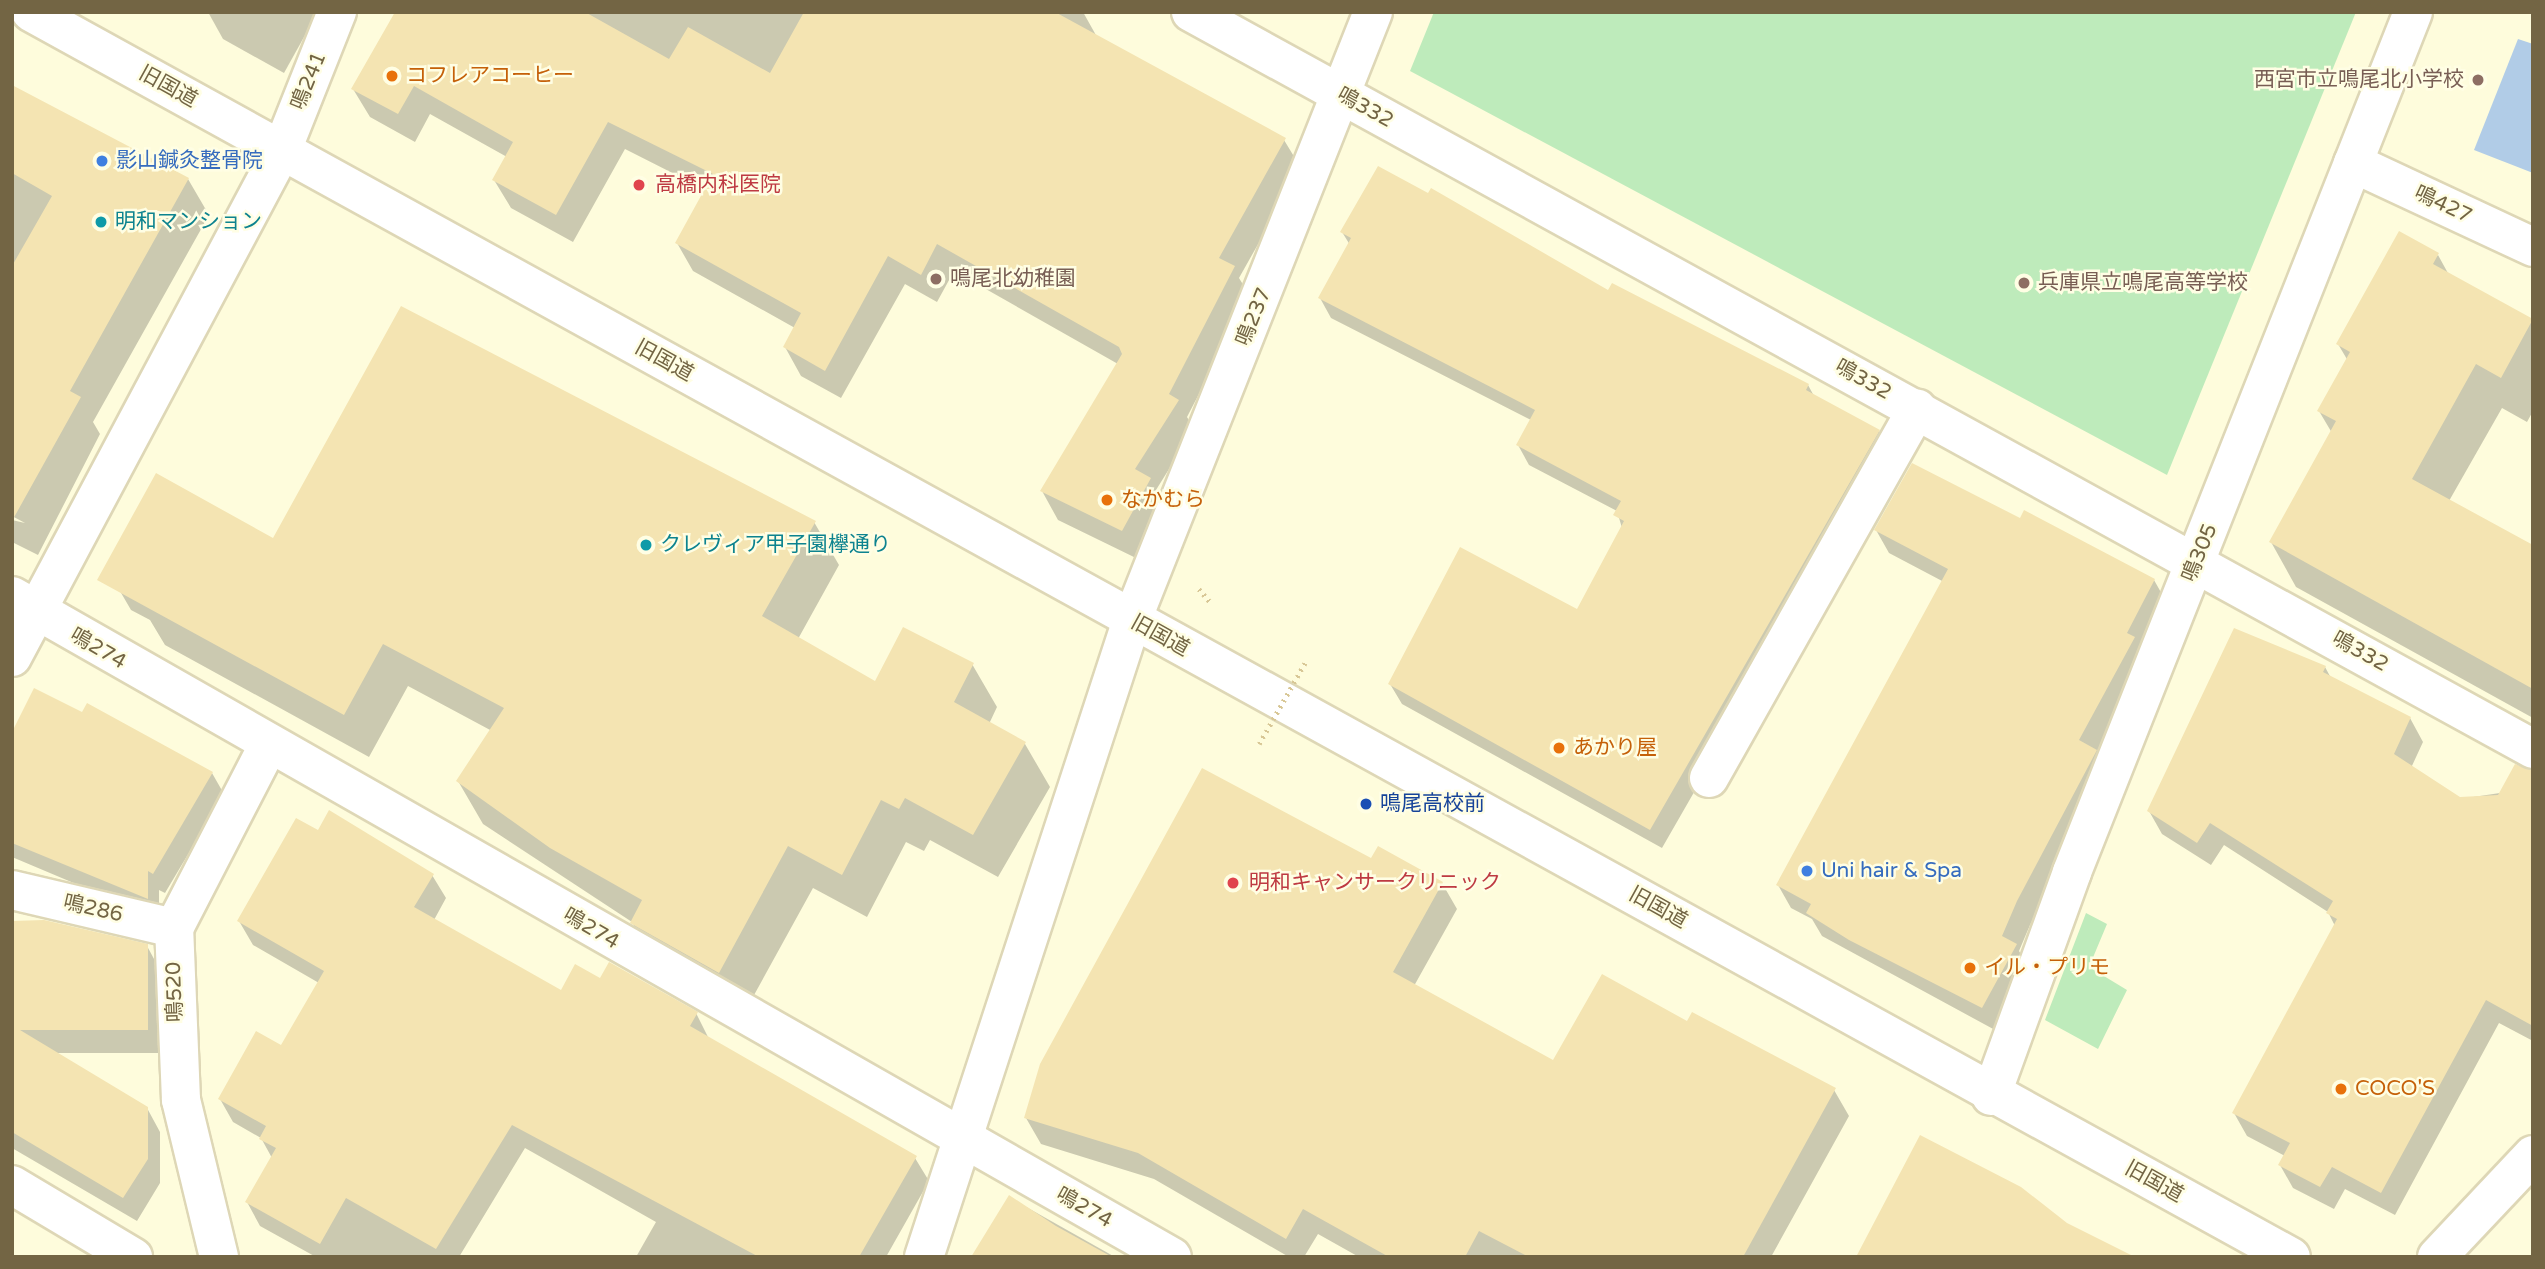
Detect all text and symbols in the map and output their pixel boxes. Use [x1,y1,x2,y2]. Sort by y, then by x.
street label: 鳴241 [286,48,332,114]
street label: 旧国道 [134,61,202,113]
place label: コフレアコーヒー [406,63,574,89]
place label: 西宮市立鳴尾北小学校 [2254,67,2464,93]
marker: コフレアコーヒー [384,68,400,84]
marker: 西宮市立鳴尾北小学校 [2470,72,2486,88]
street label: 鳴332 [1332,82,1398,134]
place label: 影山鍼灸整骨院 [116,148,263,174]
marker: 影山鍼灸整骨院 [94,153,110,169]
place label: 高橋内科医院 [655,172,781,198]
marker: 高橋内科医院 [629,175,649,195]
street label: 鳴427 [2410,181,2476,229]
place label: 明和マンション [115,209,262,235]
marker: 明和マンション [93,214,109,230]
place label: 鳴尾北幼稚園 [950,266,1076,292]
place label: 兵庫県立鳴尾高等学校 [2038,270,2248,296]
marker: 鳴尾北幼稚園 [928,271,944,287]
marker: 兵庫県立鳴尾高等学校 [2016,275,2032,291]
street label: 鳴237 [1231,284,1277,350]
street label: 旧国道 [630,335,698,387]
street label: 鳴332 [1830,354,1896,406]
place label: なかむら [1121,487,1205,513]
marker: なかむら [1099,492,1115,508]
street label: 鳴305 [2177,520,2223,586]
place label: クレヴィア甲子園欅通り [660,532,891,558]
marker: クレヴィア甲子園欅通り [638,537,654,553]
street label: 旧国道 [1126,610,1194,662]
street label: 鳴274 [65,623,131,675]
street label: 鳴332 [2327,626,2393,678]
place label: あかり屋 [1573,735,1657,761]
marker: あかり屋 [1551,740,1567,756]
place label: 鳴尾高校前 [1380,791,1485,817]
marker: 鳴尾高校前 [1358,796,1374,812]
place label: Uni hair & Spa [1821,858,1962,884]
marker: Uni hair & Spa [1799,863,1815,879]
place label: 明和キャンサークリニック [1249,870,1501,896]
marker: 明和キャンサークリニック [1223,873,1243,893]
street label: 旧国道 [1624,882,1692,934]
street label: 鳴286 [61,890,125,928]
street label: 鳴274 [558,903,624,955]
place label: イル・プリモ [1984,955,2110,981]
marker: イル・プリモ [1962,960,1978,976]
street label: 鳴520 [161,961,189,1023]
place label: COCO'S [2355,1076,2435,1102]
marker: COCO'S [2333,1081,2349,1097]
street label: 旧国道 [2120,1156,2188,1208]
street label: 鳴274 [1051,1182,1117,1234]

